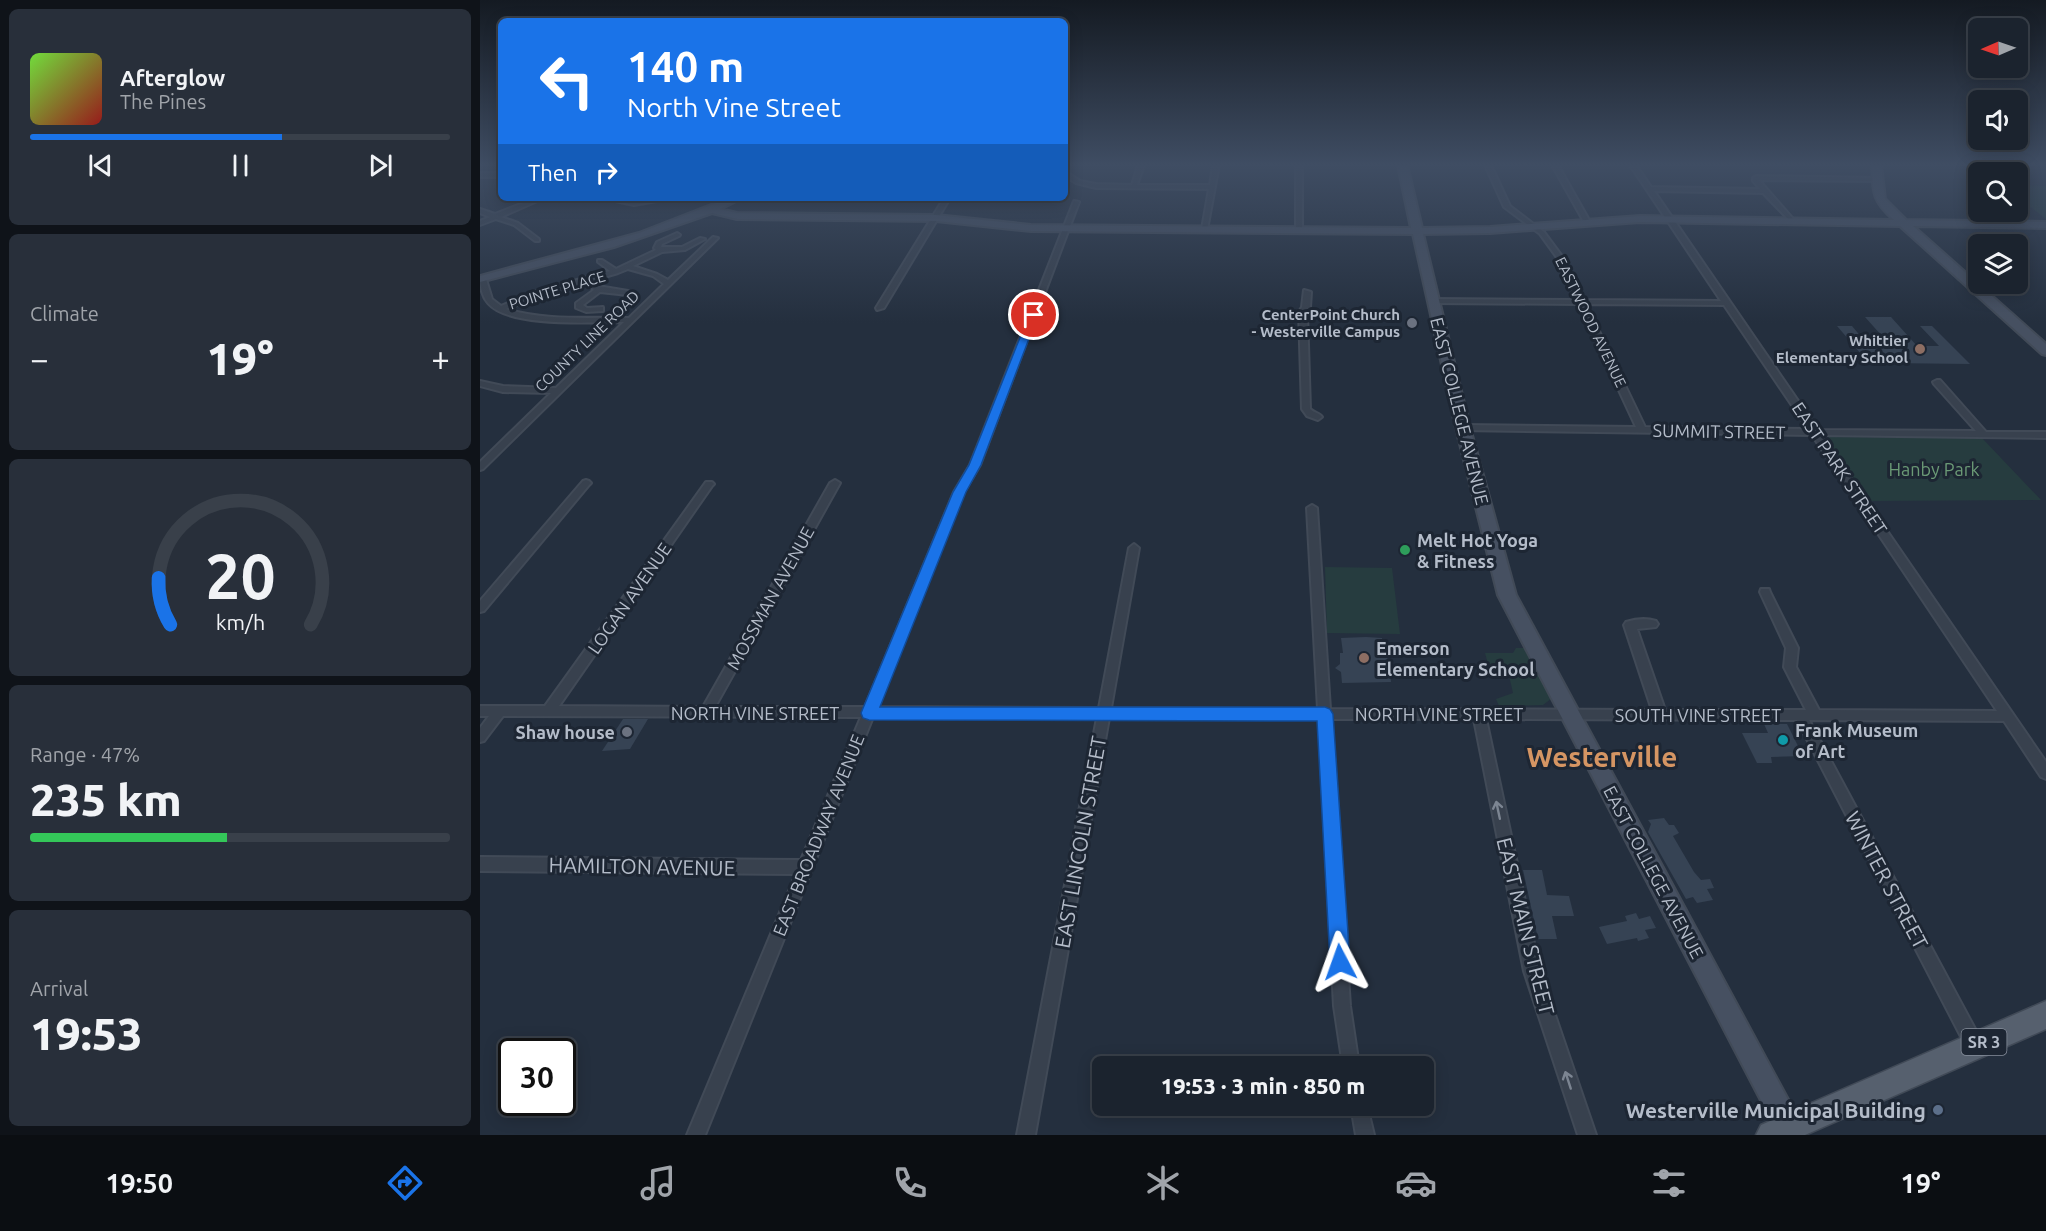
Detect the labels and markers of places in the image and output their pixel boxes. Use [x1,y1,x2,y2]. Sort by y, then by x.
pin [1008,289,1059,340]
place label: CenterPoint Church - Westerville Campus [1252,306,1400,340]
marker: CenterPoint Church - Westerville Campus [1405,316,1419,330]
place label: Whittier Elementary School [1776,332,1909,366]
marker: Whittier Elementary School [1913,342,1927,356]
place label: Melt Hot Yoga & Fitness [1417,530,1538,571]
marker: Melt Hot Yoga & Fitness [1398,543,1412,557]
place label: Emerson Elementary School [1376,638,1535,679]
marker: Emerson Elementary School [1357,651,1371,665]
place label: Frank Museum of Art [1795,720,1918,761]
place label: Shaw house [516,722,615,742]
marker: Shaw house [620,725,634,739]
marker: Frank Museum of Art [1776,733,1790,747]
place label: Westerville Municipal Building [1626,1098,1926,1122]
marker: Westerville Municipal Building [1931,1103,1945,1117]

